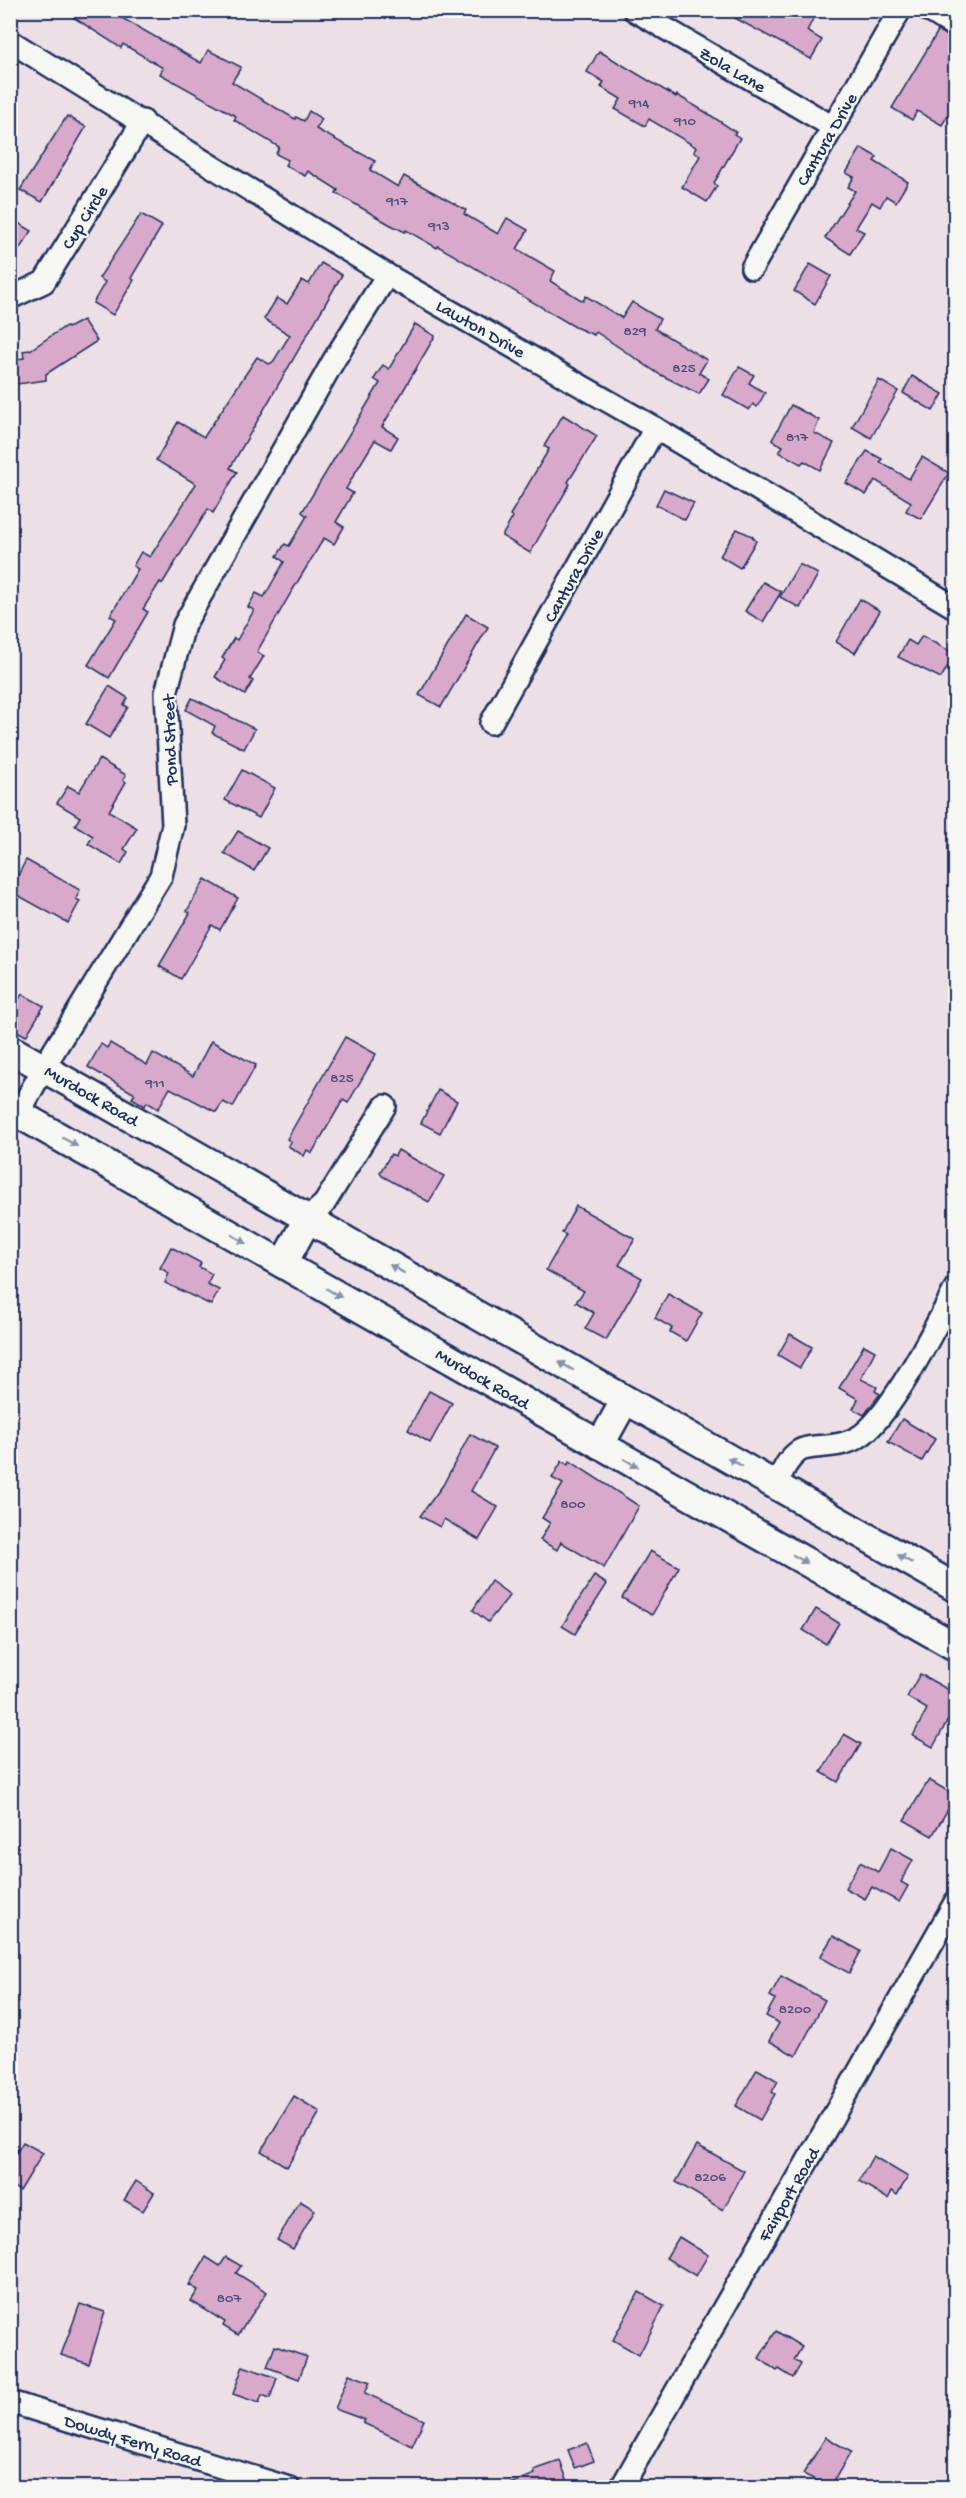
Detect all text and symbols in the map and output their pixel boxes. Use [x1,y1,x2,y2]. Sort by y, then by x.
street label: Zola Lane [695,44,769,99]
street label: Cantura Drive [793,89,864,191]
house number: 914 [628,95,649,113]
house number: 910 [673,113,697,131]
street label: Cup Circle [58,182,114,254]
house number: 917 [385,193,409,211]
house number: 913 [427,218,450,236]
street label: Lawton Drive [432,296,529,364]
house number: 829 [623,323,647,341]
house number: 825 [672,360,696,378]
house number: 817 [786,429,809,447]
street label: Cantura Drive [541,525,610,627]
street label: Pond Street [159,693,184,787]
street label: Murdock Road [40,1062,143,1133]
house number: 825 [330,1070,354,1088]
house number: 911 [144,1075,165,1093]
one-way arrow [61,1137,78,1147]
one-way arrow [231,1234,248,1244]
one-way arrow [388,1264,405,1274]
one-way arrow [326,1288,343,1298]
street label: Murdock Road [431,1345,534,1416]
one-way arrow [558,1360,574,1371]
one-way arrow [623,1457,639,1468]
one-way arrow [726,1457,743,1467]
house number: 800 [560,1496,586,1514]
one-way arrow [792,1554,809,1564]
one-way arrow [896,1554,913,1564]
house number: 8200 [779,2001,812,2019]
street label: Fairport Road [754,2143,826,2247]
house number: 8206 [694,2169,726,2187]
house number: 807 [217,2290,242,2308]
street label: Dowdy Ferry Road [60,2411,205,2474]

